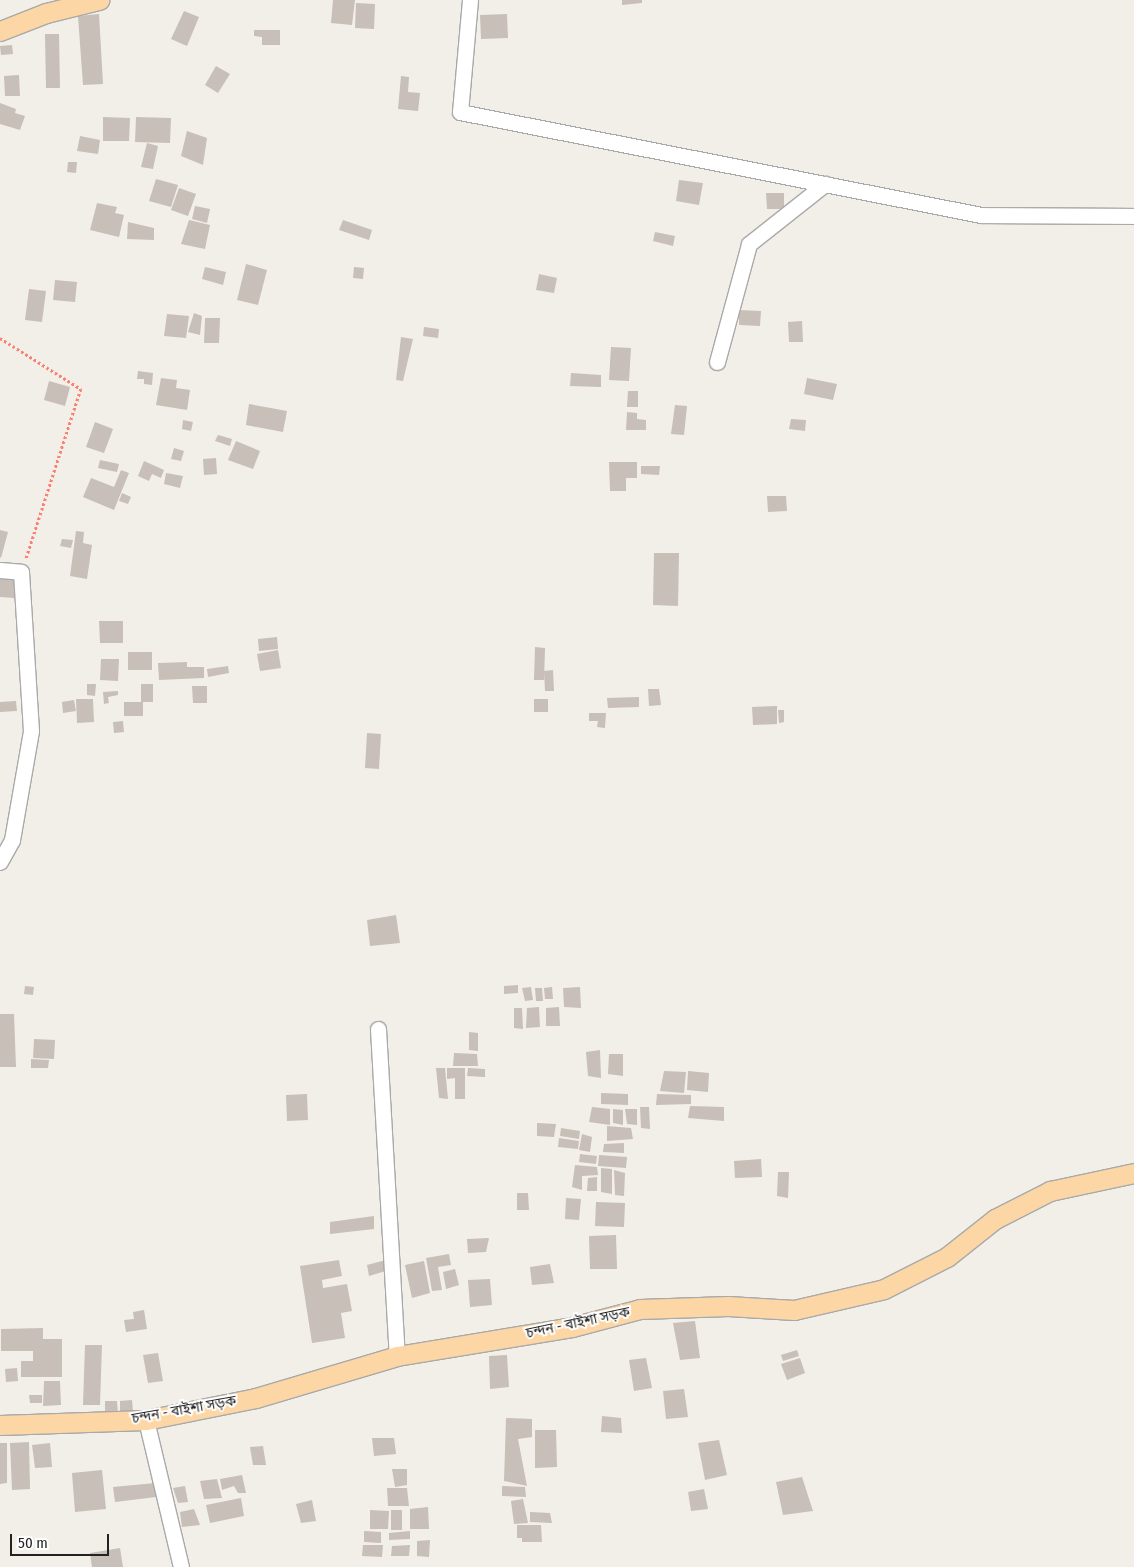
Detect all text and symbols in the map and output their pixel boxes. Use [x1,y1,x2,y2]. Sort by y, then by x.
street label: চন্দন - বাইশা সড়ক [525,1304,631,1342]
street label: চন্দন - বাইশা সড়ক [130,1393,238,1427]
scale bar [12,1524,111,1556]
text: 50 m [18,1534,48,1552]

